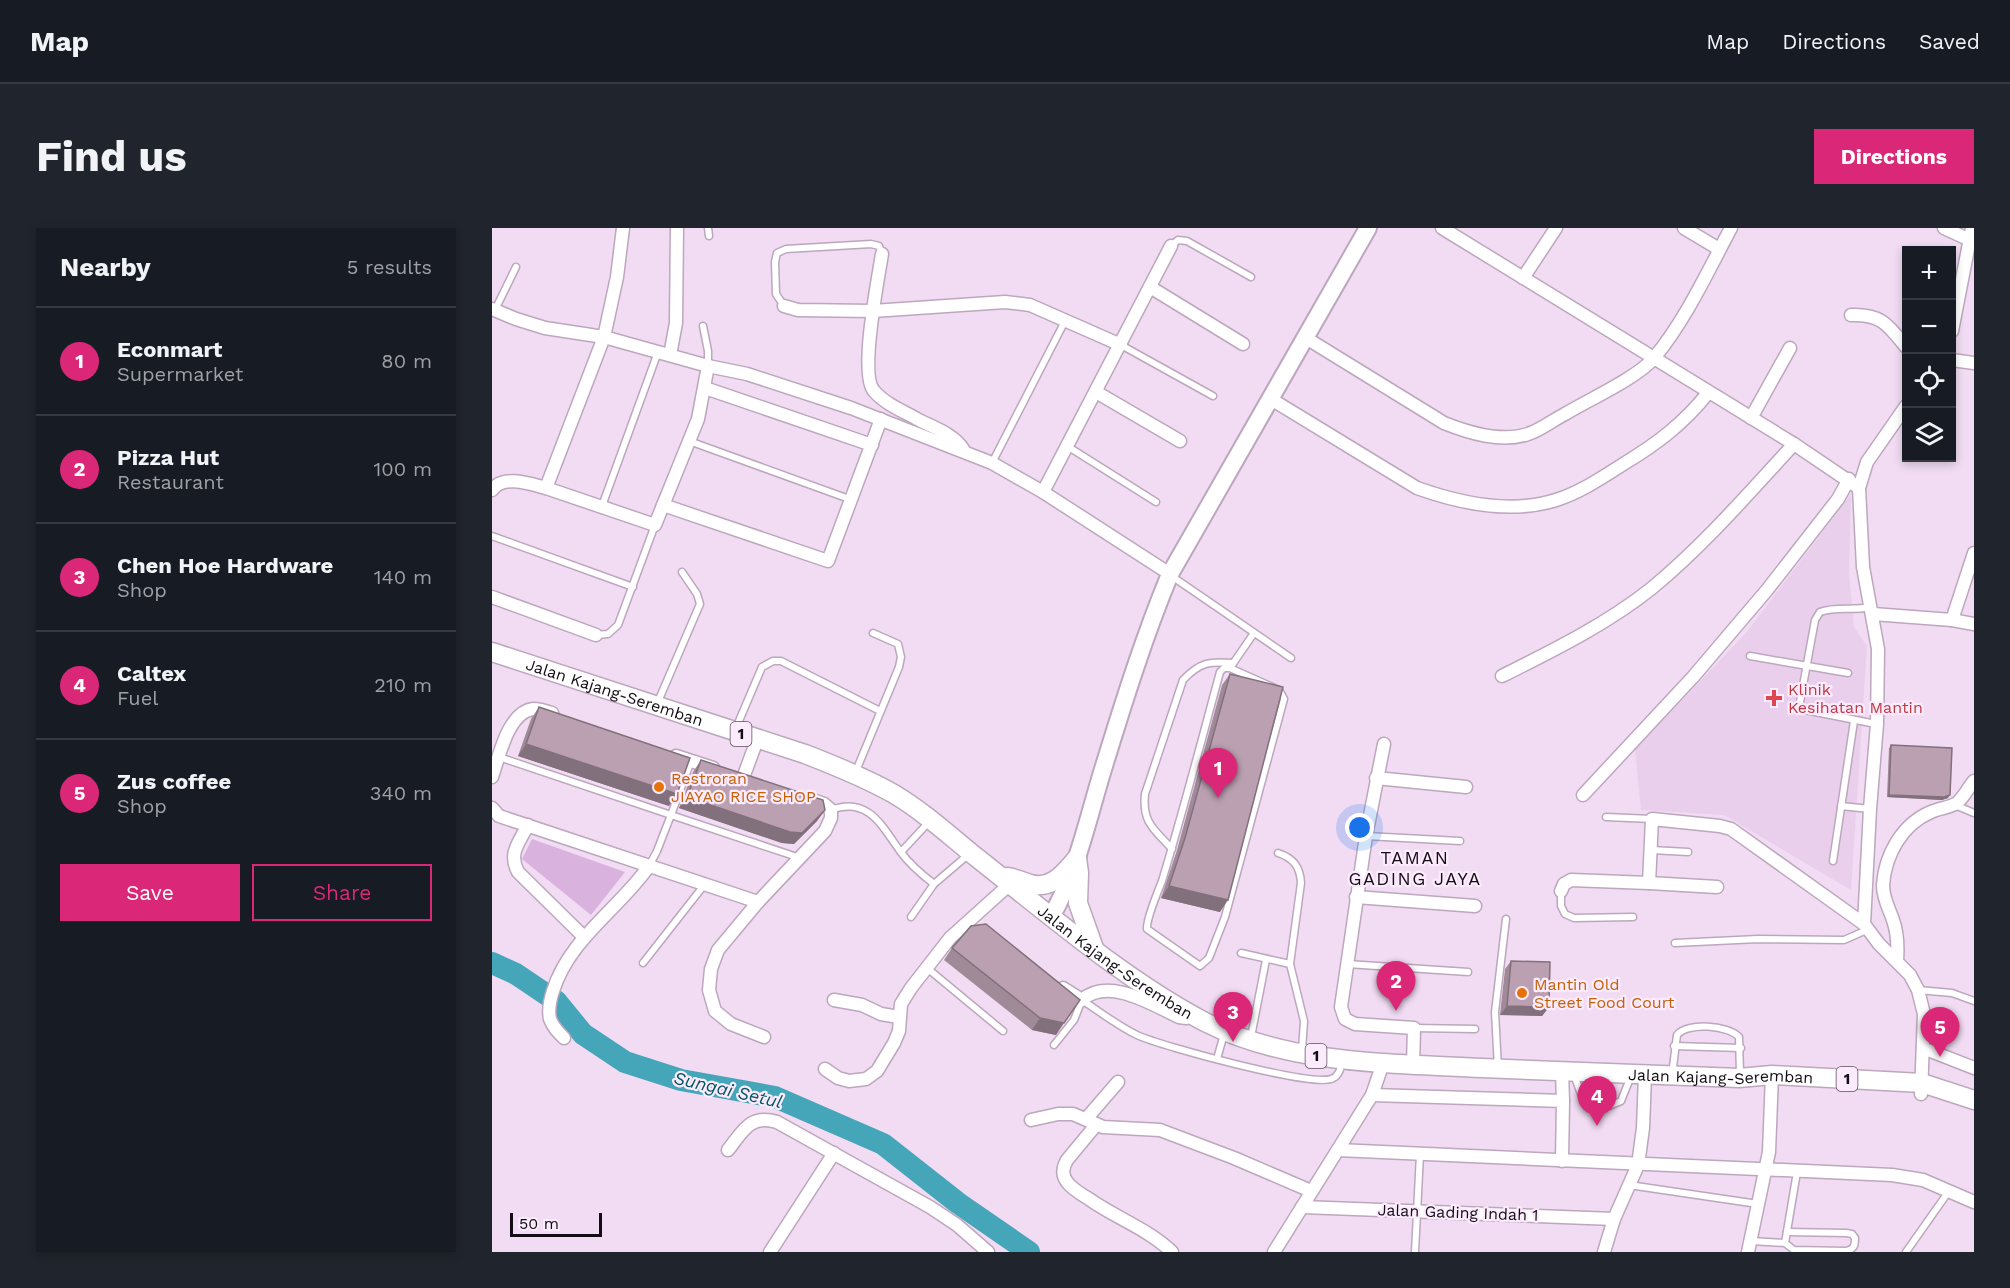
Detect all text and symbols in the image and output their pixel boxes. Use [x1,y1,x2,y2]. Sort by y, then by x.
text: Map [30,25,89,58]
text: Map [1706,29,1749,54]
text: Directions [1782,29,1886,54]
text: Saved [1919,29,1980,54]
button: Directions [1814,129,1974,184]
text: Find us [36,132,187,181]
map controls [1902,246,1956,462]
button: + [1902,246,1956,300]
text: Nearby [60,252,151,282]
text: 5 results [347,255,432,279]
button: − [1902,300,1956,354]
text: Econmart [117,337,222,362]
text: 1 [75,349,84,373]
text: 80 m [381,349,432,373]
button: locate [1902,354,1956,408]
text: Supermarket [117,362,243,386]
button: layers [1902,408,1956,462]
text: Pizza Hut [117,445,219,470]
text: 2 [74,457,85,481]
text: 100 m [373,457,432,481]
text: Restaurant [117,470,224,494]
text: Chen Hoe Hardware [117,553,333,578]
text: 3 [74,565,85,589]
text: 140 m [374,565,432,589]
text: Shop [117,578,167,602]
street label: Jalan Kajang-Seremban [523,655,706,730]
text: Caltex [117,661,186,686]
text: 4 [73,673,86,697]
text: 210 m [374,673,432,697]
place label: Klinik Kesihatan Mantin [1788,680,1923,717]
text: Fuel [117,686,158,710]
marker: Klinik Kesihatan Mantin [1765,689,1783,707]
road number: 1 [730,722,752,746]
pin: 1 [1198,748,1238,798]
text: Zus coffee [117,769,231,794]
place label: Restroran JIAYAO RICE SHOP [671,769,816,806]
marker: Restroran JIAYAO RICE SHOP [652,780,666,794]
text: 5 [74,781,85,805]
text: 340 m [370,781,432,805]
text: Shop [117,794,167,818]
your location [1345,813,1374,842]
district label: TAMAN GADING JAYA [1348,847,1482,889]
button: Save [60,864,240,921]
button: Share [252,864,432,921]
street label: Jalan Kajang-Seremban [1034,901,1196,1023]
pin: 2 [1376,962,1416,1011]
place label: Mantin Old Street Food Court [1534,975,1675,1012]
marker: Mantin Old Street Food Court [1515,986,1529,1000]
pin: 3 [1214,992,1252,1042]
pin: 5 [1920,1008,1960,1057]
road number: 1 [1306,1044,1326,1068]
street label: Jalan Kajang-Seremban [1628,1065,1814,1088]
water label: Sungai Setul [672,1067,784,1112]
road number: 1 [1836,1067,1858,1091]
pin: 4 [1578,1076,1616,1126]
street label: Jalan Gading Indah 1 [1377,1200,1539,1225]
scale bar [510,1210,602,1238]
text: 50 m [519,1214,559,1233]

